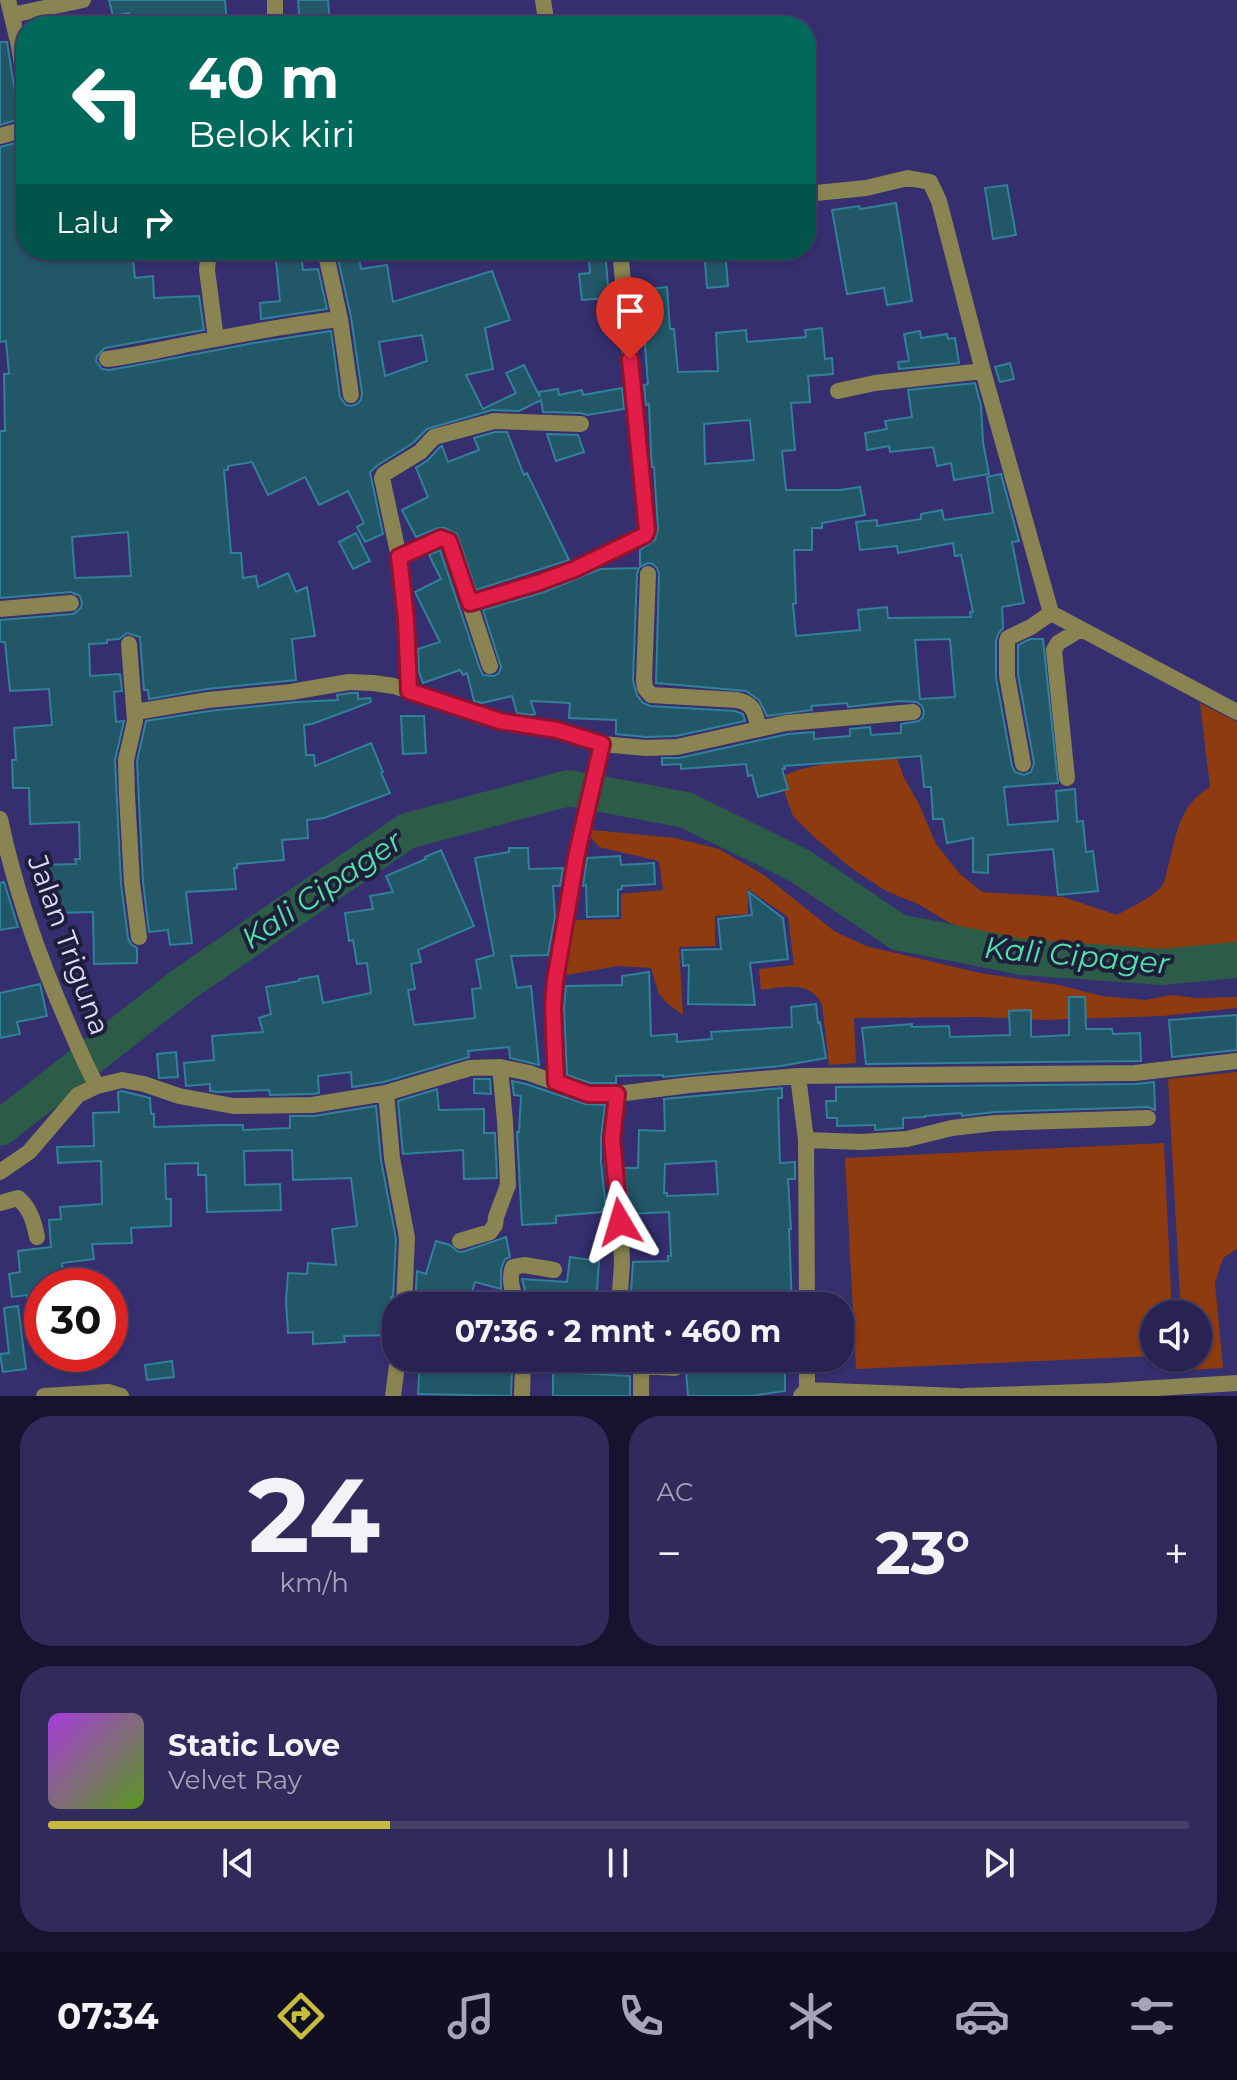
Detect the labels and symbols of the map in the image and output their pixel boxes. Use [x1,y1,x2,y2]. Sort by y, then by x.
pin [596,277,664,359]
water label: Kali Cipager [234,822,410,957]
street label: Jalan Triguna [20,850,117,1039]
water label: Kali Cipager [983,929,1172,982]
position arrow [578,1180,662,1264]
speed limit sign: 30 [24,1268,128,1372]

